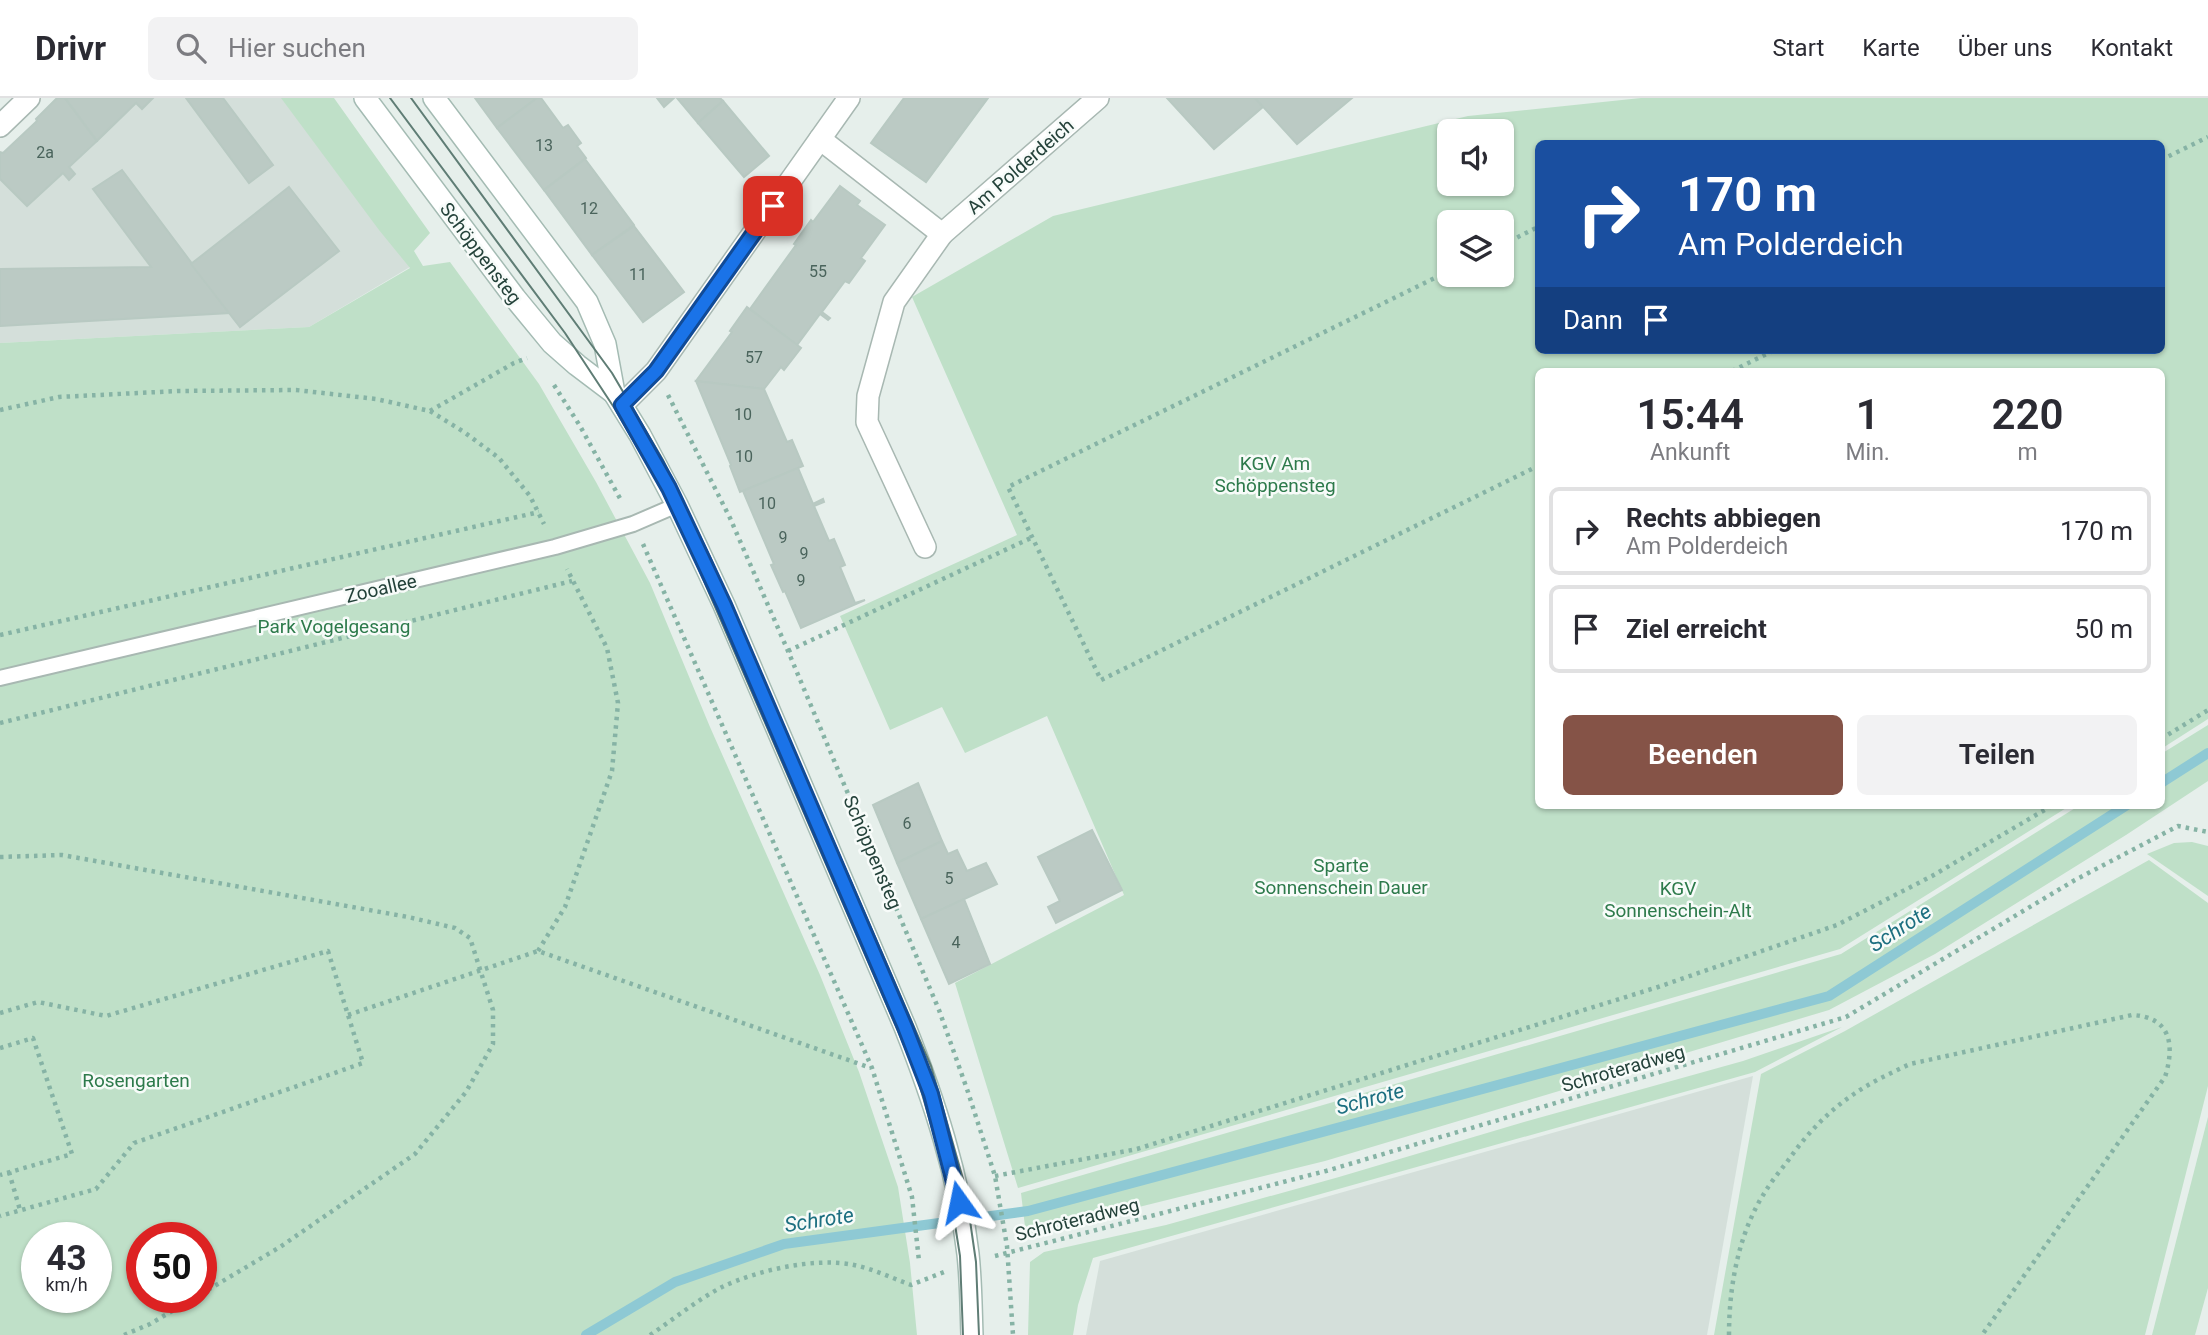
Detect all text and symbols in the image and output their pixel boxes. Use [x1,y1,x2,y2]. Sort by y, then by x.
search box [148,17,638,80]
text: Drivr [35,29,106,68]
icon: search [172,29,210,67]
text: Hier suchen [228,33,366,63]
text: Start [1773,34,1824,62]
text: Karte [1862,34,1920,62]
text: Über uns [1958,34,2052,62]
text: Kontakt [2090,34,2173,62]
street label: Am Polderdeich [962,114,1078,219]
map controls [1437,119,1514,287]
button: sound [1437,119,1514,196]
house number: 13 [535,136,553,155]
house number: 2a [36,143,54,162]
text: 170 m [1678,166,1817,223]
icon: right [1563,168,1654,259]
pin [743,176,803,236]
icon: arrive [754,187,792,225]
street label: Schöppensteg [435,198,526,309]
house number: 12 [580,199,598,218]
button: layers [1437,210,1514,287]
text: Am Polderdeich [1678,225,1904,263]
house number: 55 [809,262,827,281]
house number: 11 [629,265,647,284]
icon: arrive [1637,301,1675,339]
text: Dann [1563,305,1623,335]
house number: 57 [745,348,763,367]
text: 15:44 [1637,390,1744,439]
text: 1 [1856,390,1880,439]
text: 220 [1991,390,2063,439]
house number: 10 [734,405,752,424]
text: Ankunft [1650,439,1730,466]
text: Min. [1845,439,1890,466]
text: m [2017,439,2038,466]
house number: 10 [735,447,753,466]
park label: KGV Am Schöppensteg [1214,452,1336,497]
house number: 10 [758,494,776,513]
text: Rechts abbiegen [1626,503,1821,533]
icon: right [1567,512,1605,550]
text: 170 m [2060,516,2133,546]
house number: 9 [779,528,788,547]
text: Am Polderdeich [1626,533,1788,560]
house number: 9 [800,544,809,563]
street label: Zooallee [343,569,419,608]
house number: 9 [797,571,806,590]
icon: arrive [1567,610,1605,648]
text: Ziel erreicht [1626,614,1767,644]
text: 50 m [2075,614,2133,644]
park label: Park Vogelgesang [258,615,410,638]
button: Beenden [1563,715,1843,795]
button: Teilen [1857,715,2137,795]
street label: Schöppensteg [838,792,907,912]
house number: 6 [903,814,912,833]
park label: Sparte Sonnenschein Dauer [1254,854,1428,899]
house number: 5 [945,869,954,888]
park label: KGV Sonnenschein-Alt [1604,877,1752,922]
water label: Schrote [1864,899,1936,957]
house number: 4 [952,933,961,952]
street label: Schroteradweg [1559,1040,1687,1097]
park label: Rosengarten [82,1069,190,1092]
water label: Schrote [1333,1078,1407,1120]
position arrow [922,1165,996,1239]
street label: Schroteradweg [1013,1193,1142,1246]
water label: Schrote [783,1203,856,1237]
speed limit sign: 50 [126,1222,217,1313]
text: 43 [46,1238,87,1279]
text: km/h [45,1274,88,1295]

